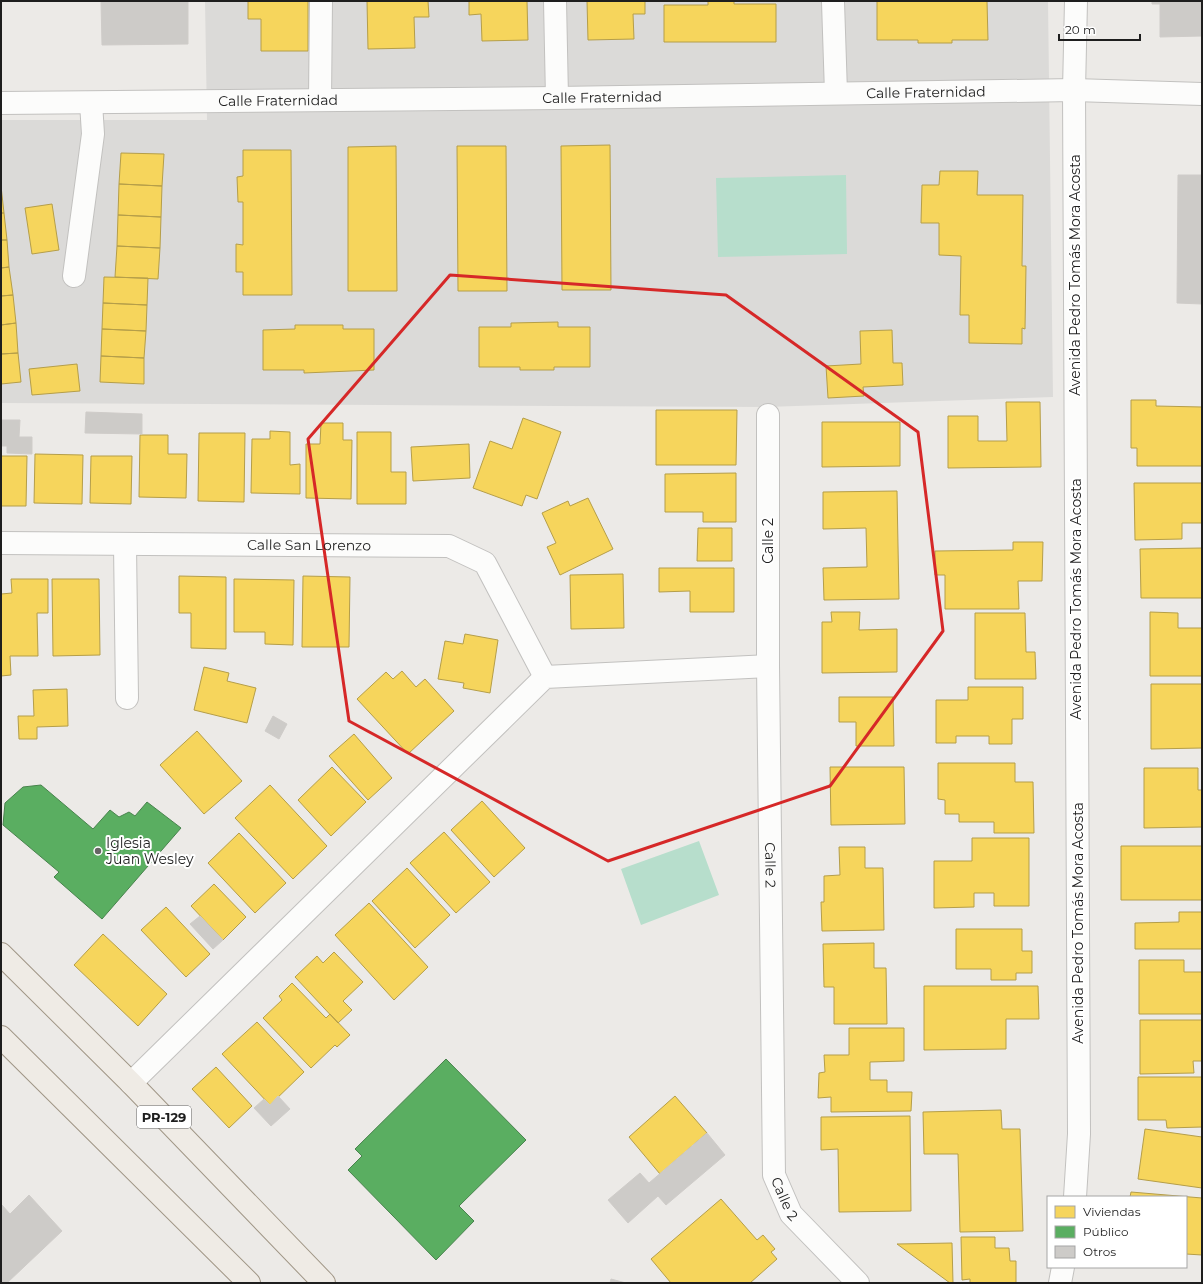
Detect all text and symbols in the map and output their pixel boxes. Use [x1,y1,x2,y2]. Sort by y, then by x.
scale bar [1059,16,1140,42]
text: 20 m [1065,22,1096,37]
street label: Calle Fraternidad [866,82,986,102]
street label: Calle Fraternidad [542,87,662,107]
street label: Calle Fraternidad [218,91,338,110]
street label: Avenida Pedro Tomás Mora Acosta [1066,154,1084,396]
street label: Avenida Pedro Tomás Mora Acosta [1067,478,1085,720]
street label: Calle 2 [759,518,777,564]
street label: Calle San Lorenzo [247,536,371,554]
street label: Avenida Pedro Tomás Mora Acosta [1069,802,1087,1044]
place label: Iglesia Juan Wesley [105,834,194,868]
street label: Calle 2 [761,842,780,888]
marker: Iglesia Juan Wesley [93,846,103,856]
road number: PR-129 [137,1106,191,1128]
street label: Calle 2 [767,1174,802,1225]
legend [1047,1196,1187,1268]
text: Viviendas [1083,1204,1141,1219]
text: Público [1083,1224,1128,1239]
text: Otros [1083,1244,1116,1259]

